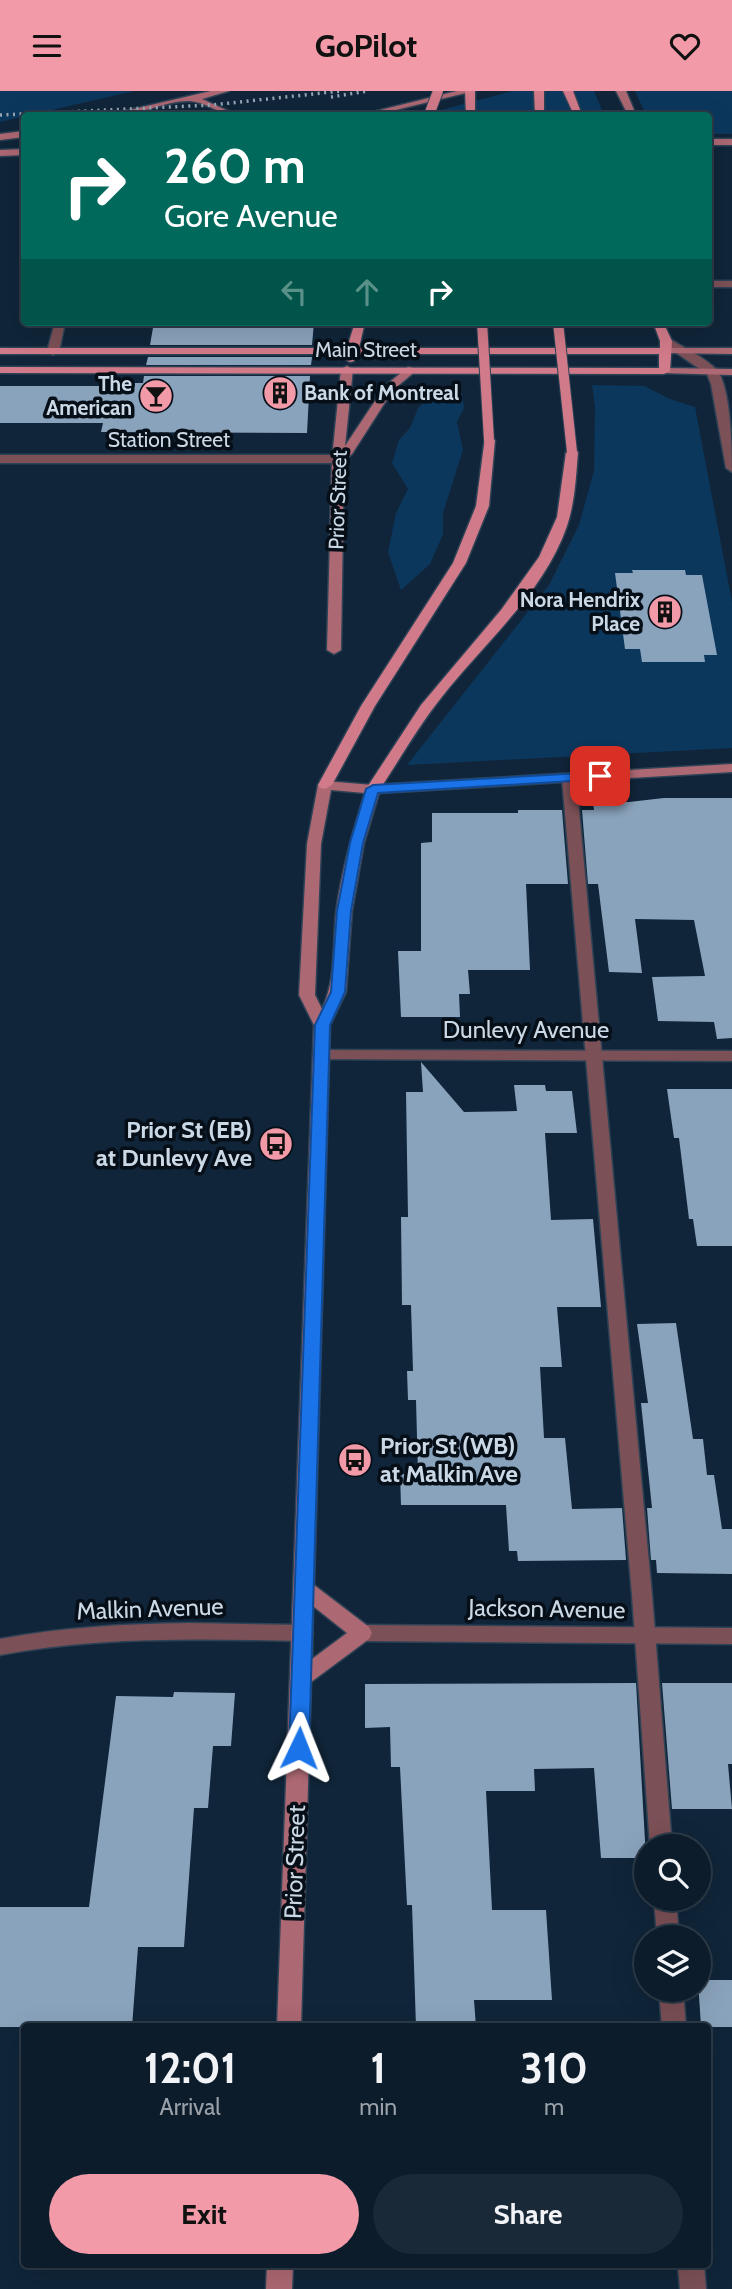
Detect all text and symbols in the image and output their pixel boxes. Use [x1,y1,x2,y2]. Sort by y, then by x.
text: GoPilot [315,26,417,65]
icon: menu [28,27,66,65]
icon: heart [666,27,704,65]
text: 260 m [164,136,306,195]
icon: right [49,140,140,231]
text: Gore Avenue [164,196,338,235]
icon: left [275,273,313,311]
icon: ahead [348,273,386,311]
icon: right [421,273,459,311]
street label: Main Street [315,337,417,362]
place label: The American [46,371,132,420]
building icon: Bank of Montreal [261,374,299,412]
bar icon: The American [137,377,175,415]
place label: Bank of Montreal [304,380,460,405]
street label: Station Street [108,427,230,452]
street label: Prior Street [323,450,352,550]
place label: Nora Hendrix Place [520,587,641,636]
building icon: Nora Hendrix Place [646,593,684,631]
pin [570,746,630,806]
icon: arrive [581,757,619,795]
street label: Dunlevy Avenue [443,1015,609,1044]
place label: Prior St (EB) at Dunlevy Ave [96,1115,252,1172]
bus stop icon: Prior St (EB) at Dunlevy Ave [257,1125,295,1163]
place label: Prior St (WB) at Malkin Ave [380,1431,518,1488]
bus stop icon: Prior St (WB) at Malkin Ave [336,1441,374,1479]
street label: Malkin Avenue [76,1591,224,1626]
street label: Jackson Avenue [467,1593,626,1624]
position arrow [262,1711,336,1785]
street label: Prior Street [278,1804,311,1919]
map controls [634,1834,711,2002]
button: search [634,1834,711,1911]
button: layers [634,1925,711,2002]
text: 12:01 [144,2042,236,2094]
text: 1 [370,2042,386,2094]
text: 310 [520,2042,588,2094]
text: Arrival [160,2093,221,2121]
text: min [359,2093,397,2121]
text: m [544,2093,564,2121]
button: Exit [49,2174,359,2254]
button: Share [373,2174,683,2254]

